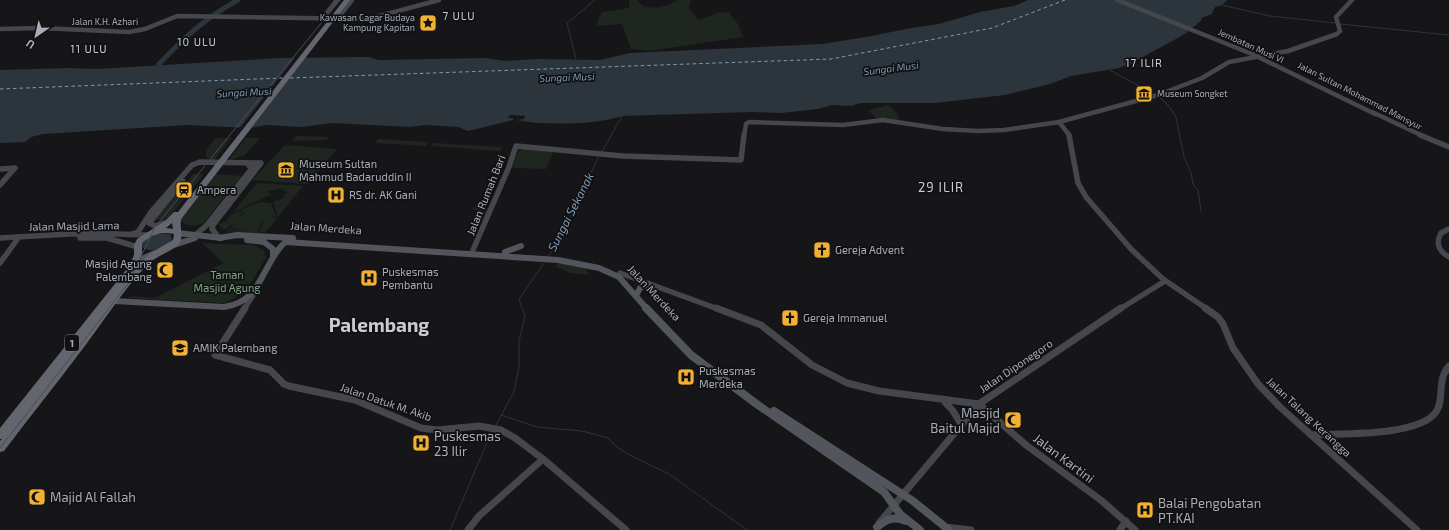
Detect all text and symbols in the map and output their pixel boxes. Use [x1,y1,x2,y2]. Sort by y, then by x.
district label: 7 ULU [442,9,476,22]
place label: Kawasan Cagar Budaya Kampung Kapitan [320,12,415,33]
place icon: Kawasan Cagar Budaya Kampung Kapitan [418,13,438,33]
north arrow [16,16,56,56]
street label: Jalan K.H. Azhari [72,16,138,27]
street label: Jembatan Musi VI [1217,26,1286,65]
district label: 10 ULU [177,35,217,48]
text: U [23,37,37,52]
district label: 11 ULU [70,42,108,55]
district label: 17 ILIR [1125,56,1163,69]
water label: Sungai Musi [863,59,920,77]
street label: Jalan Sultan Mohammad Mansyur [1296,59,1425,132]
water label: Sungai Musi [539,70,595,84]
museum icon: Museum Songket [1134,84,1154,104]
water label: Sungai Musi [216,85,272,99]
place label: Museum Songket [1157,88,1228,99]
street label: Jalan Rumah Bari [463,153,508,237]
place label: Museum Sultan Mahmud Badaruddin II [299,157,412,183]
museum icon: Museum Sultan Mahmud Badaruddin II [276,160,296,180]
water label: Sungai Sekanak [544,170,596,253]
district label: 29 ILIR [918,179,964,195]
station icon: Ampera [174,180,194,200]
place label: Ampera [197,183,236,196]
hospital icon: RS dr. AK Gani [326,185,346,205]
place label: RS dr. AK Gani [349,188,417,201]
street label: Jalan Masjid Lama [28,218,120,234]
street label: Jalan Merdeka [290,219,362,236]
church icon: Gereja Advent [812,240,832,260]
place label: Gereja Advent [835,243,904,257]
place label: Masjid Agung Palembang [85,257,152,283]
mosque icon: Masjid Agung Palembang [155,260,175,280]
street label: Jalan Merdeka [625,262,684,323]
place label: Puskesmas Pembantu [382,265,439,291]
park label: Taman Masjid Agung [193,268,261,295]
hospital icon: Puskesmas Pembantu [359,268,379,288]
church icon: Gereja Immanuel [780,308,800,328]
place label: Gereja Immanuel [803,311,888,325]
district label: Palembang [329,313,429,336]
road number: 1 [65,335,79,351]
street label: Jalan Diponegoro [977,336,1055,395]
school or university icon: AMIK Palembang [170,338,190,358]
place label: AMIK Palembang [193,341,277,354]
place label: Puskesmas Merdeka [699,364,756,390]
hospital icon: Puskesmas Merdeka [676,367,696,387]
street label: Jalan Talang Kerangga [1264,374,1354,459]
street label: Jalan Datuk M. Akib [339,380,433,423]
place label: Masjid Baitul Majid [930,405,1000,436]
mosque icon: Masjid Baitul Majid [1003,410,1023,430]
place label: Puskesmas 23 Ilir [434,428,501,459]
street label: Jalan Kartini [1030,430,1098,486]
hospital icon: Puskesmas 23 Ilir [411,433,431,453]
mosque icon: Majid Al Fallah [27,487,47,507]
place label: Majid Al Fallah [50,489,136,505]
place label: Balai Pengobatan PT.KAI [1158,495,1261,526]
hospital icon: Balai Pengobatan PT.KAI [1135,500,1155,520]

